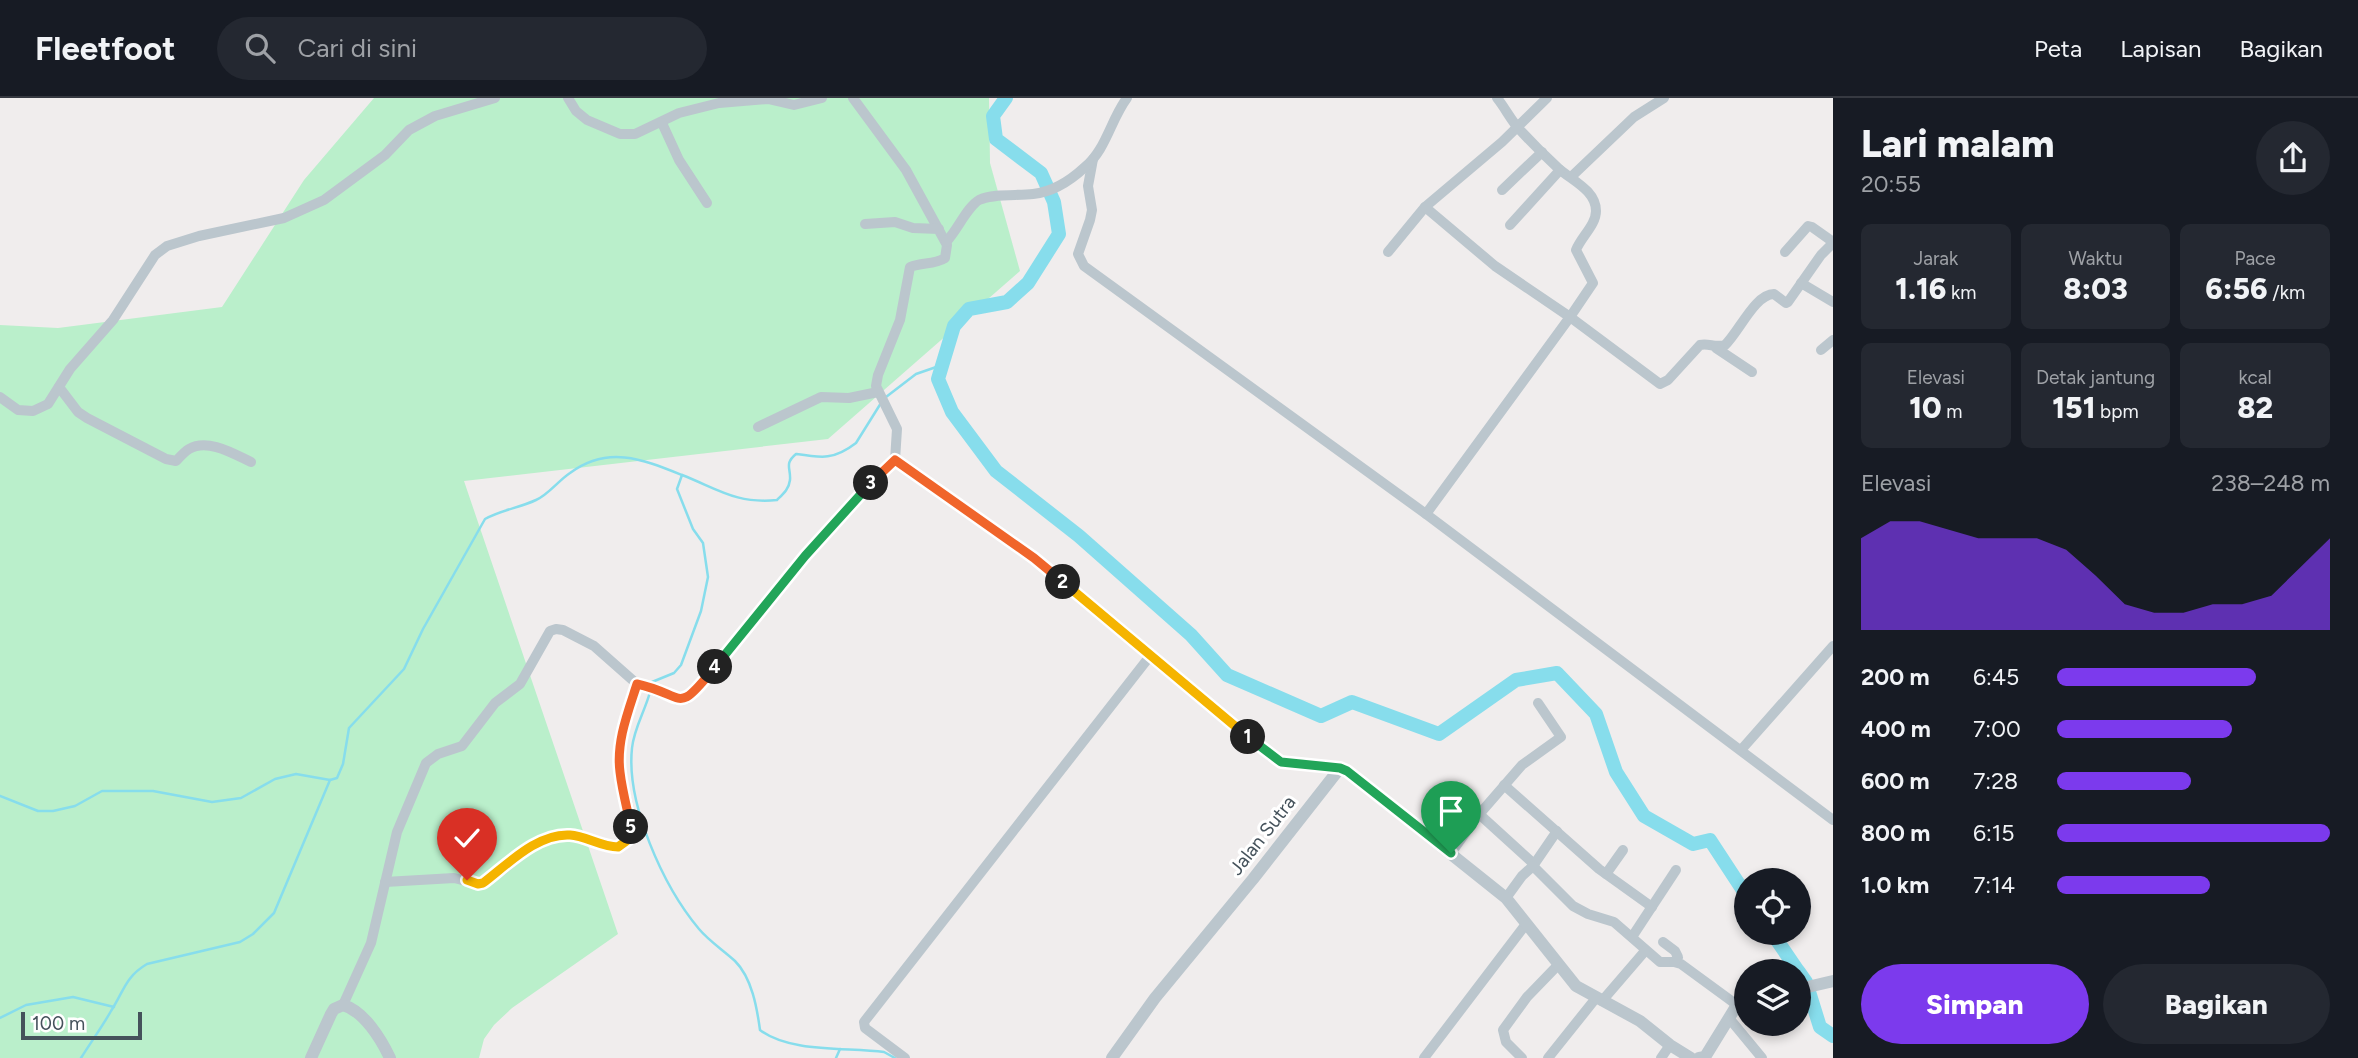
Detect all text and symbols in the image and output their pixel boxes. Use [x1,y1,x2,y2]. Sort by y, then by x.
search box [217,17,707,80]
text: Fleetfoot [35,29,175,68]
icon: search [241,29,279,67]
text: Cari di sini [297,32,417,64]
text: Peta [2034,34,2082,63]
text: Lapisan [2120,34,2201,63]
text: Bagikan [2239,34,2323,63]
text: Lari malam [1861,121,2055,167]
button: share [2256,121,2330,195]
text: 20:55 [1861,170,1921,198]
text: Jarak [1913,247,1958,270]
text: Waktu [2068,247,2123,270]
text: Pace [2235,247,2276,270]
text: 1.16 [1895,270,1946,307]
text: 8:03 [2063,270,2128,307]
text: 6:56 [2205,270,2268,307]
text: km [1946,281,1976,304]
text: /km [2268,281,2305,304]
text: Elevasi [1907,366,1965,389]
text: Detak jantung [2036,366,2155,389]
text: kcal [2239,366,2272,389]
text: 10 [1909,389,1942,426]
text: 151 [2052,389,2095,426]
text: 82 [2237,389,2273,426]
text: m [1942,400,1962,423]
text: bpm [2095,400,2139,423]
pin: 3 [854,466,888,500]
text: Elevasi [1861,469,1931,497]
text: 238–248 m [2211,469,2330,497]
text: 3 [865,471,876,494]
pin: 2 [1046,564,1080,600]
text: 2 [1057,570,1068,593]
pin: 4 [698,650,732,684]
text: 4 [708,655,721,678]
text: 200 m [1861,663,1930,691]
text: 6:45 [1973,663,2019,691]
text: 400 m [1861,715,1931,743]
text: 7:00 [1973,715,2021,743]
pin: 1 [1230,720,1266,754]
text: 1 [1243,725,1252,748]
text: 600 m [1861,767,1930,795]
text: 7:28 [1973,767,2018,795]
pin [1421,781,1481,853]
street label: Jalan Sutra [1224,791,1300,880]
icon: arrive [1432,792,1470,830]
pin [437,808,497,880]
pin: 5 [614,810,648,844]
text: 5 [625,815,636,838]
icon: check [448,819,486,857]
text: 800 m [1861,819,1930,847]
text: 6:15 [1973,819,2015,847]
map controls [1734,868,1811,1036]
button: locate [1734,868,1811,945]
text: 1.0 km [1861,871,1929,899]
text: 7:14 [1973,871,2015,899]
button: layers [1734,959,1811,1036]
button: Simpan [1861,964,2089,1044]
button: Bagikan [2103,964,2330,1044]
scale bar [21,1009,142,1041]
text: 100 m [32,1012,85,1035]

